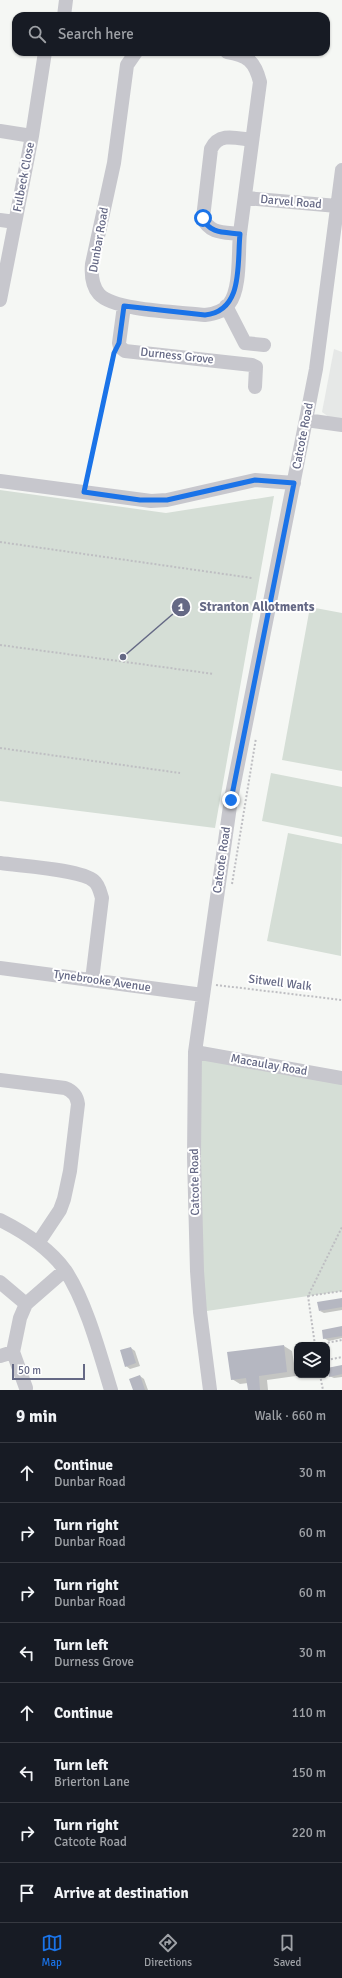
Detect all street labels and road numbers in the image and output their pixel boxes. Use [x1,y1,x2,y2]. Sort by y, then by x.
street label: Fulbeck Close [10,141,38,213]
street label: Darvel Road [260,192,322,212]
street label: Dunbar Road [86,206,112,274]
street label: Durness Grove [140,345,214,367]
street label: Catcote Road [289,402,317,470]
street label: Catcote Road [210,826,234,894]
street label: Tynebrooke Avenue [52,967,152,995]
street label: Sitwell Walk [248,972,312,994]
street label: Macaulay Road [230,1051,308,1079]
street label: Catcote Road [187,1148,203,1216]

